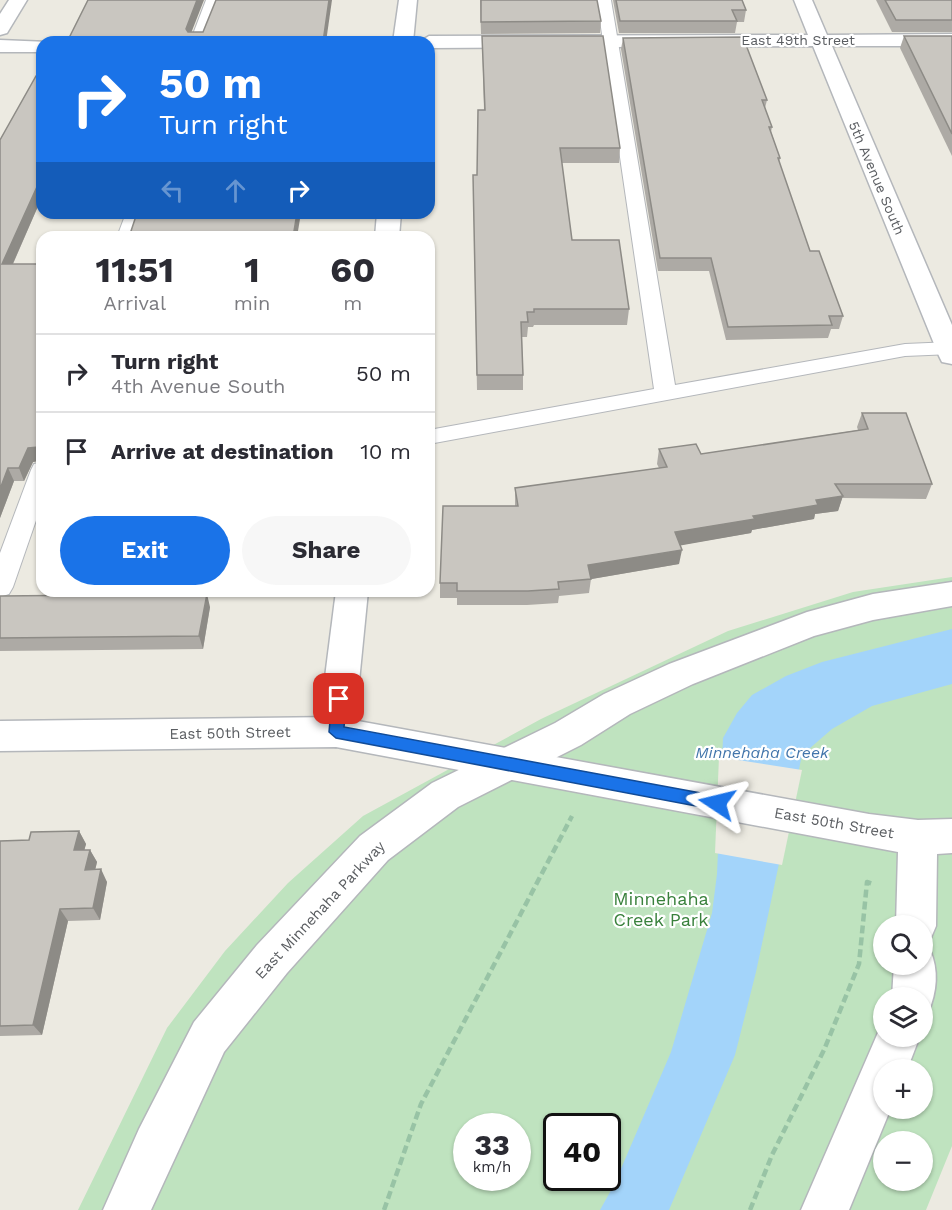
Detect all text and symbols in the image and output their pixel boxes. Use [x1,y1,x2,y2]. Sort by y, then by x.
street label: East 49th Street [741,32,855,48]
text: 50 m [159,59,262,108]
icon: right [60,60,138,138]
text: Turn right [159,109,288,141]
street label: 5th Avenue South [846,119,908,237]
icon: left [156,174,189,207]
icon: ahead [219,174,252,207]
icon: right [282,174,315,207]
text: 11:51 [96,249,174,291]
text: 1 [244,249,260,291]
text: 60 [330,249,375,291]
text: Arrival [104,291,166,315]
text: min [234,291,270,315]
text: m [343,291,362,315]
text: Turn right [111,349,218,374]
icon: right [60,357,93,390]
text: 50 m [356,361,411,386]
text: 4th Avenue South [111,374,285,398]
icon: arrive [60,435,93,468]
text: Arrive at destination [111,439,334,464]
text: 10 m [360,439,411,464]
button: Exit [60,516,230,585]
button: Share [242,516,411,585]
pin [313,673,364,724]
icon: arrive [322,682,355,715]
street label: East 50th Street [169,723,291,743]
water label: Minnehaha Creek [695,743,830,762]
position arrow [685,771,749,835]
street label: East 50th Street [773,804,896,843]
street label: East Minnehaha Parkway [251,837,389,983]
park label: Minnehaha Creek Park [613,888,709,930]
map controls [873,915,933,1191]
button: search [873,915,933,975]
button: layers [873,987,933,1047]
button: + [873,1059,933,1119]
speed limit sign: 40 [543,1113,621,1191]
text: 33 [474,1127,510,1162]
button: − [873,1131,933,1191]
text: km/h [473,1158,511,1176]

